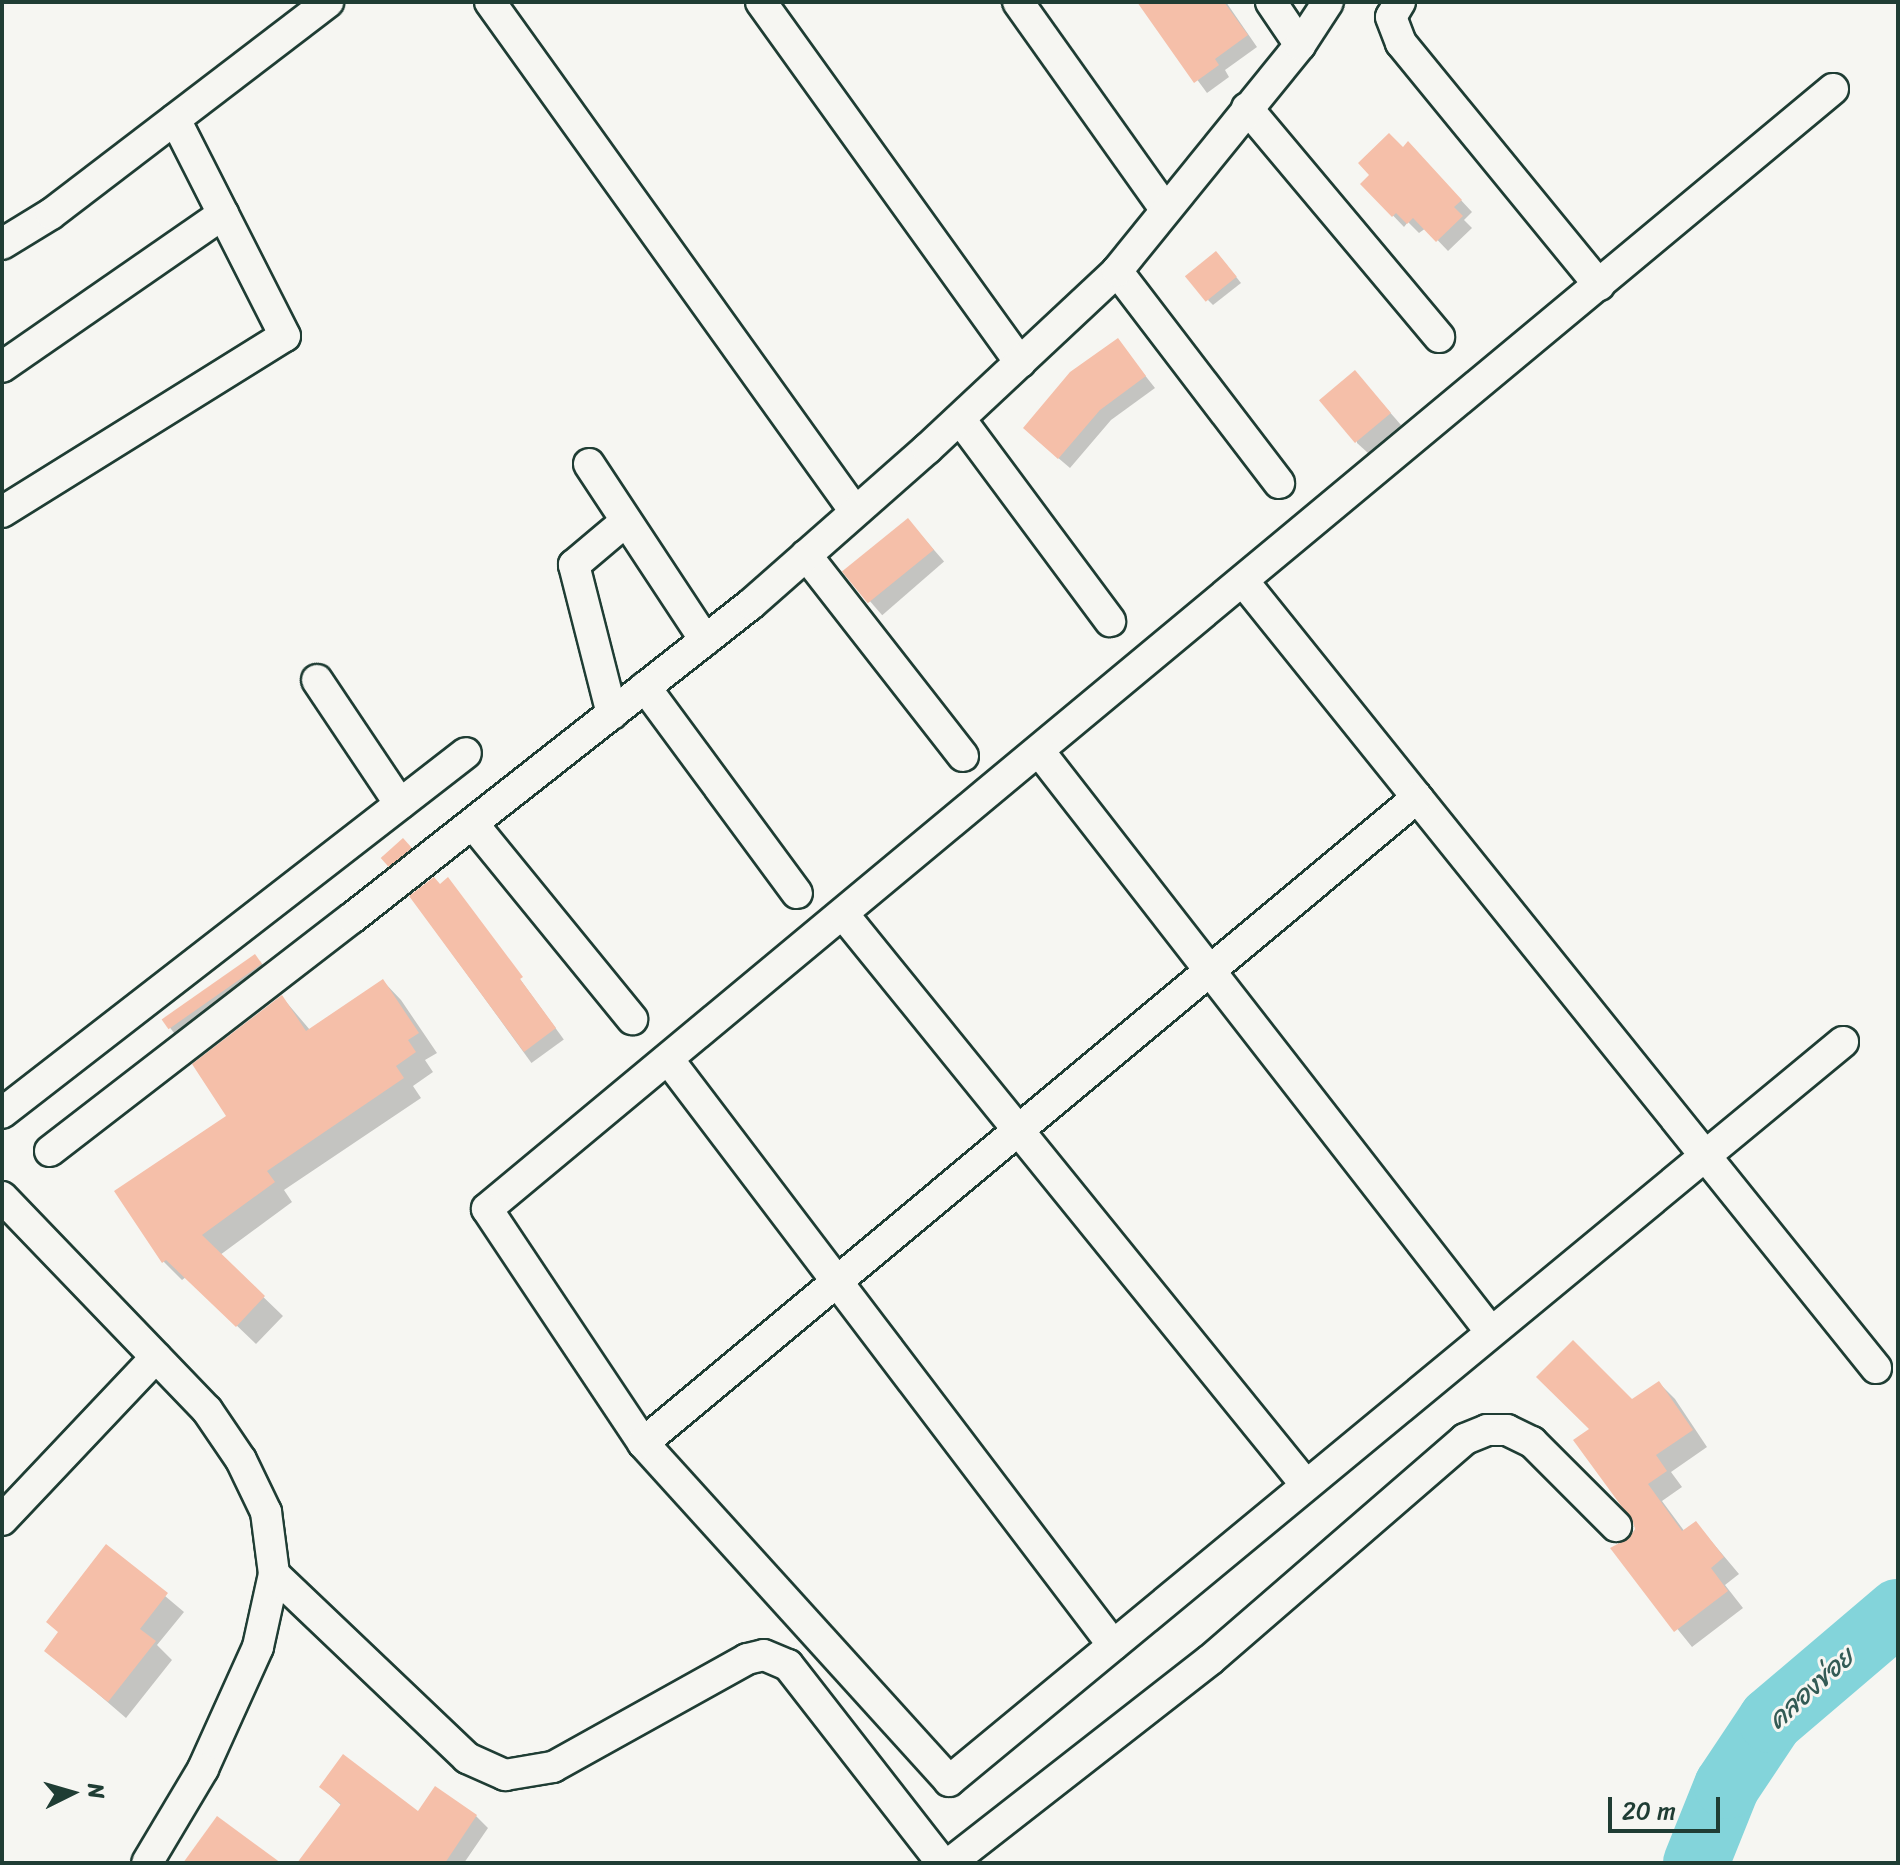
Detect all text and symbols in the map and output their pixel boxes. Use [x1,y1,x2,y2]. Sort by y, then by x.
water label: คลองข่อย [1762,1642,1860,1736]
north arrow [32,1753,112,1833]
scale bar [1612,1781,1724,1831]
text: N [76,1782,116,1800]
text: 20 m [1622,1790,1676,1832]

